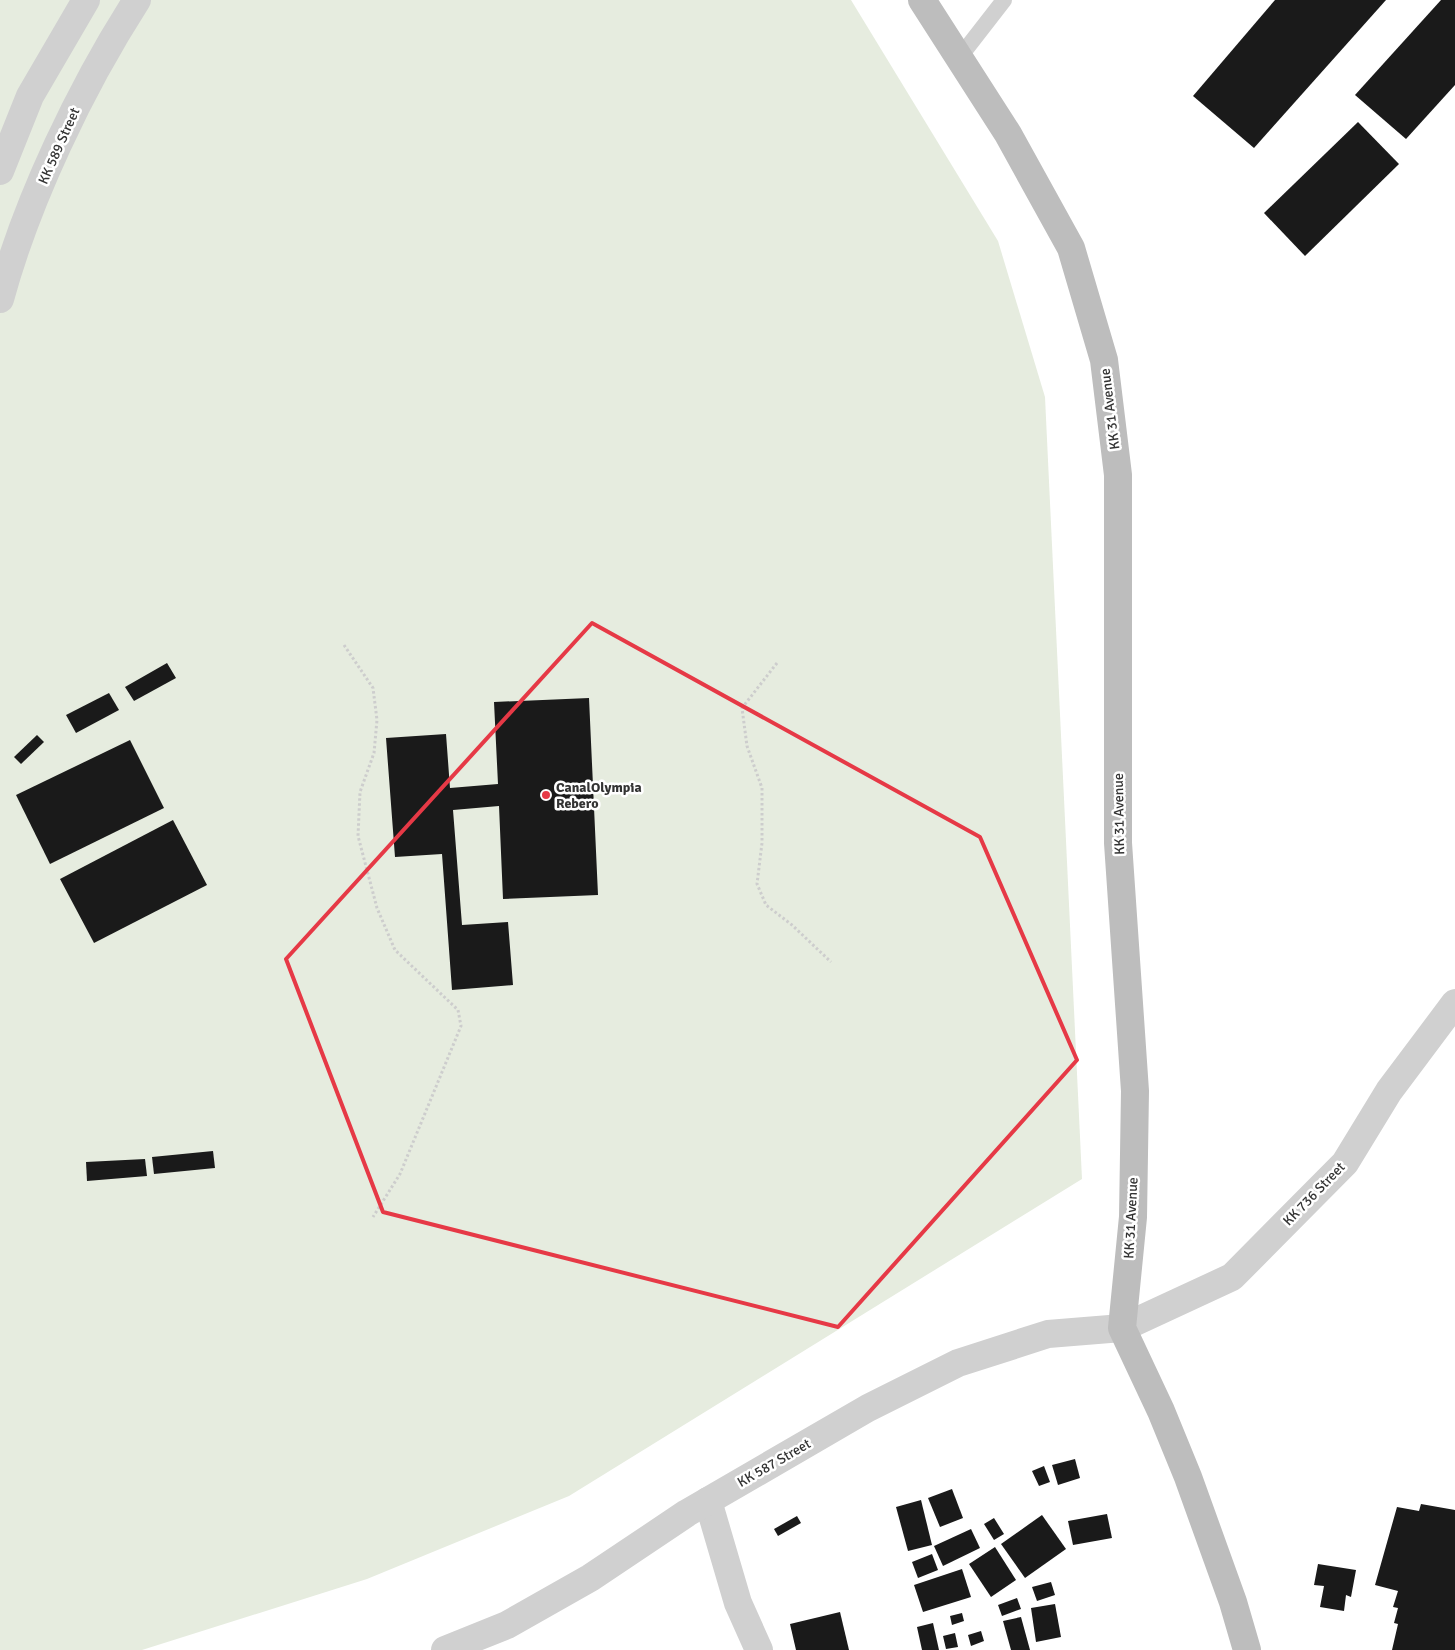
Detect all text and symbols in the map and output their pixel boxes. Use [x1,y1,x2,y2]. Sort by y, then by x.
street label: KK 589 Street [35,105,83,187]
street label: KK 31 Avenue [1097,367,1123,451]
street label: KK 31 Avenue [1110,773,1128,855]
place label: CanalOlympia Rebero [556,779,642,812]
marker: CanalOlympia Rebero [540,789,552,801]
street label: KK 736 Street [1279,1159,1349,1229]
street label: KK 31 Avenue [1120,1177,1142,1259]
street label: KK 587 Street [734,1435,814,1491]

